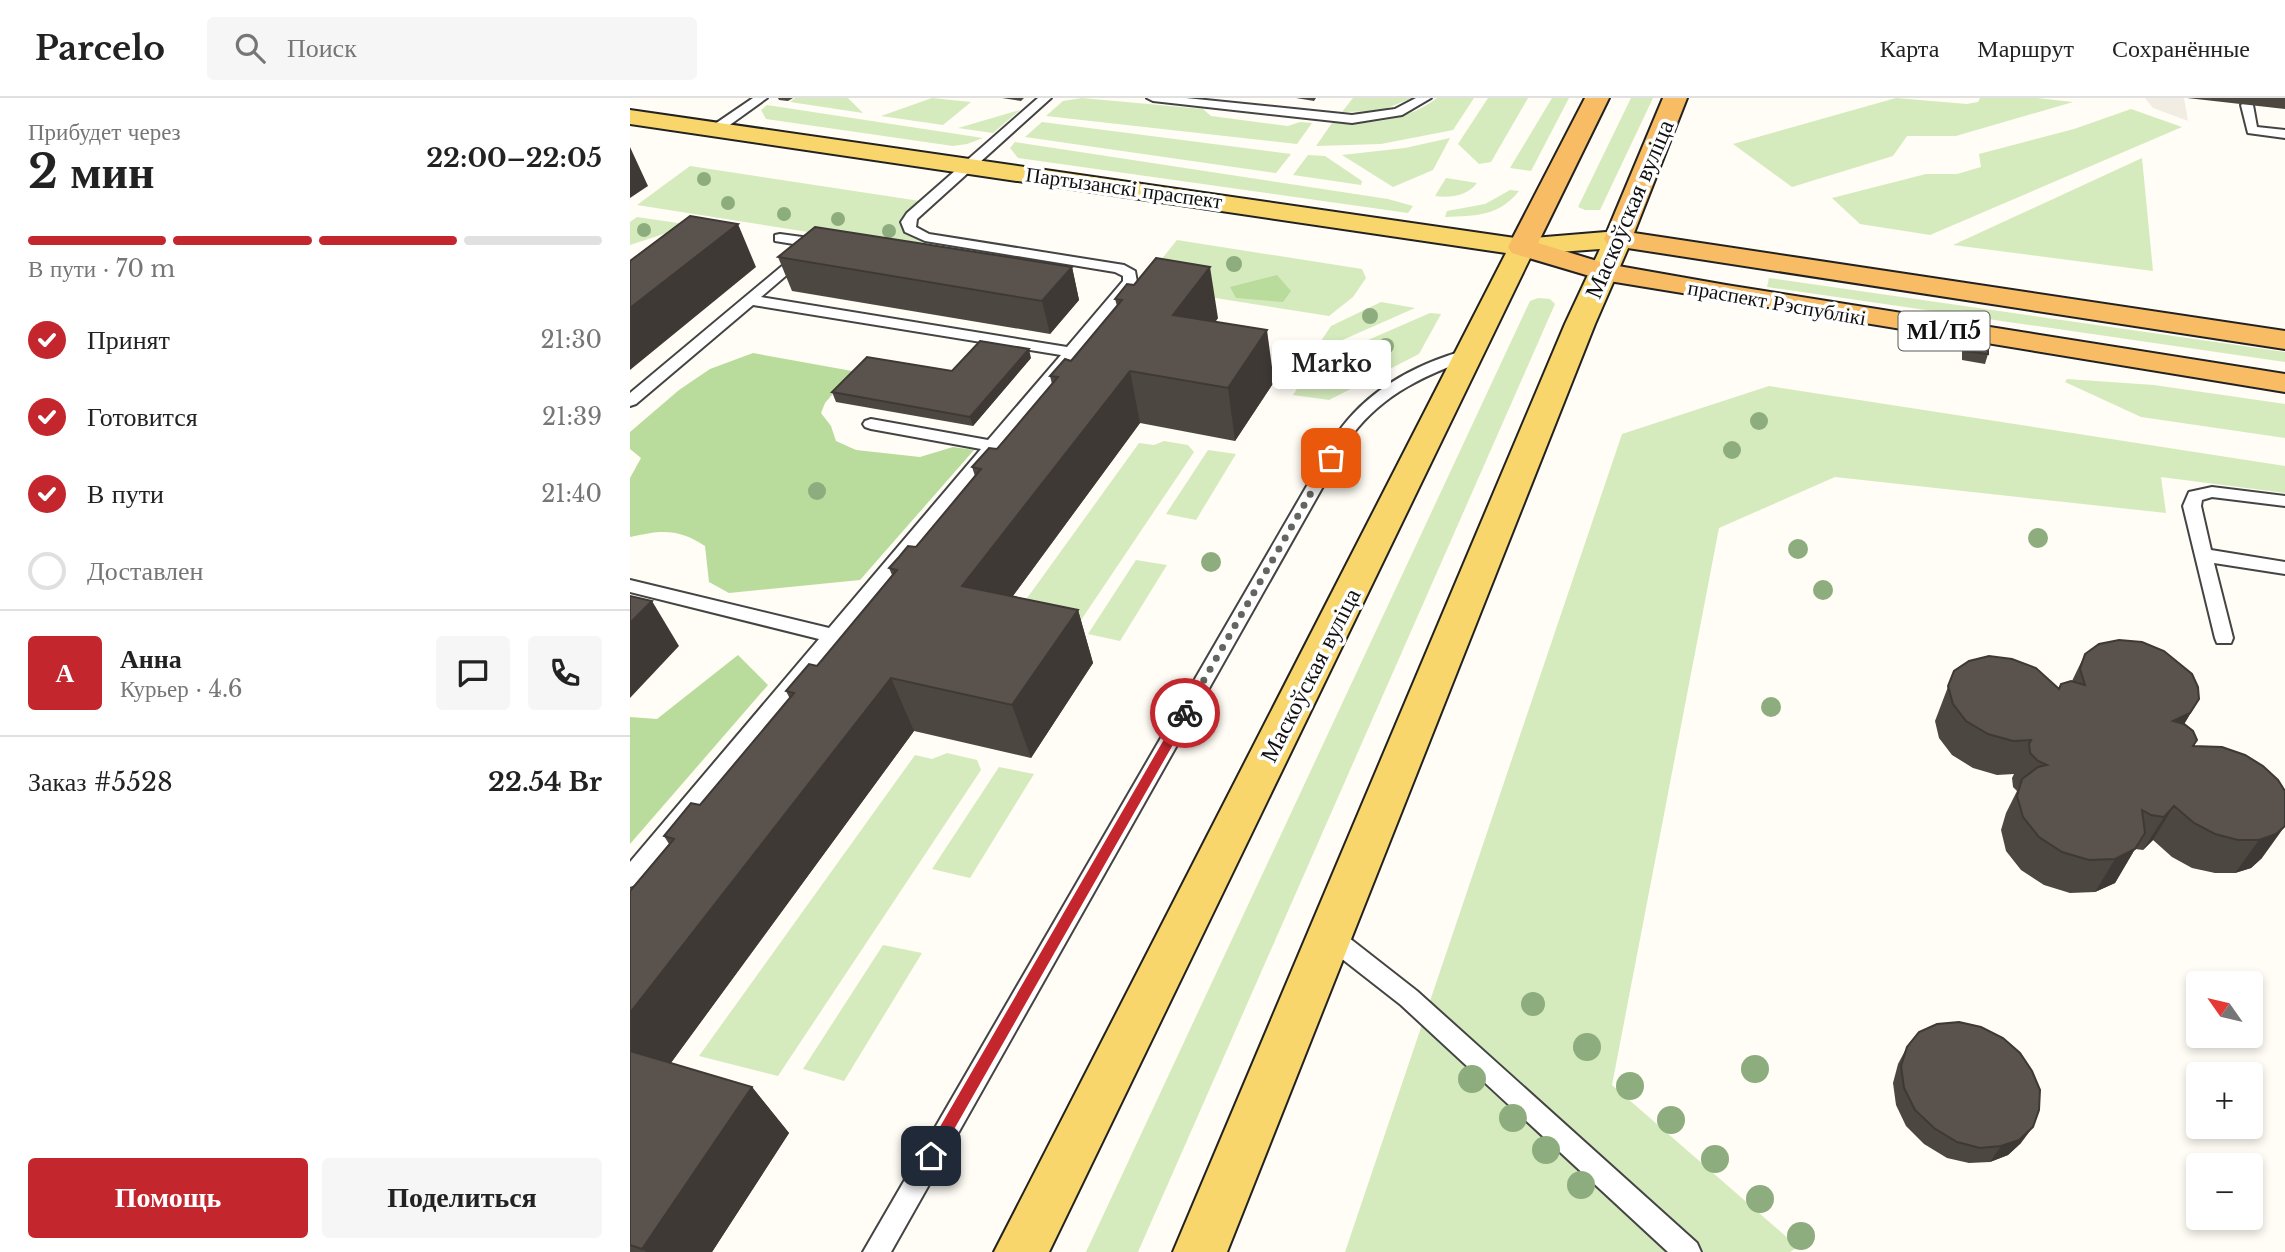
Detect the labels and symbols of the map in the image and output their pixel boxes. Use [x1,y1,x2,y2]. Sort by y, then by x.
street label: Маскоўская вуліца [1578,115,1680,303]
street label: Партызанскі праспект [1024,161,1224,215]
street label: праспект Рэспублікі [1686,275,1868,332]
road number: М1/П5 [1898,312,1990,350]
callout: Marko [1272,339,1390,388]
pin [1301,428,1361,488]
street label: Маскоўская вуліца [1254,583,1366,767]
courier [1150,678,1220,748]
north arrow [2186,971,2263,1048]
pin [901,1126,961,1186]

